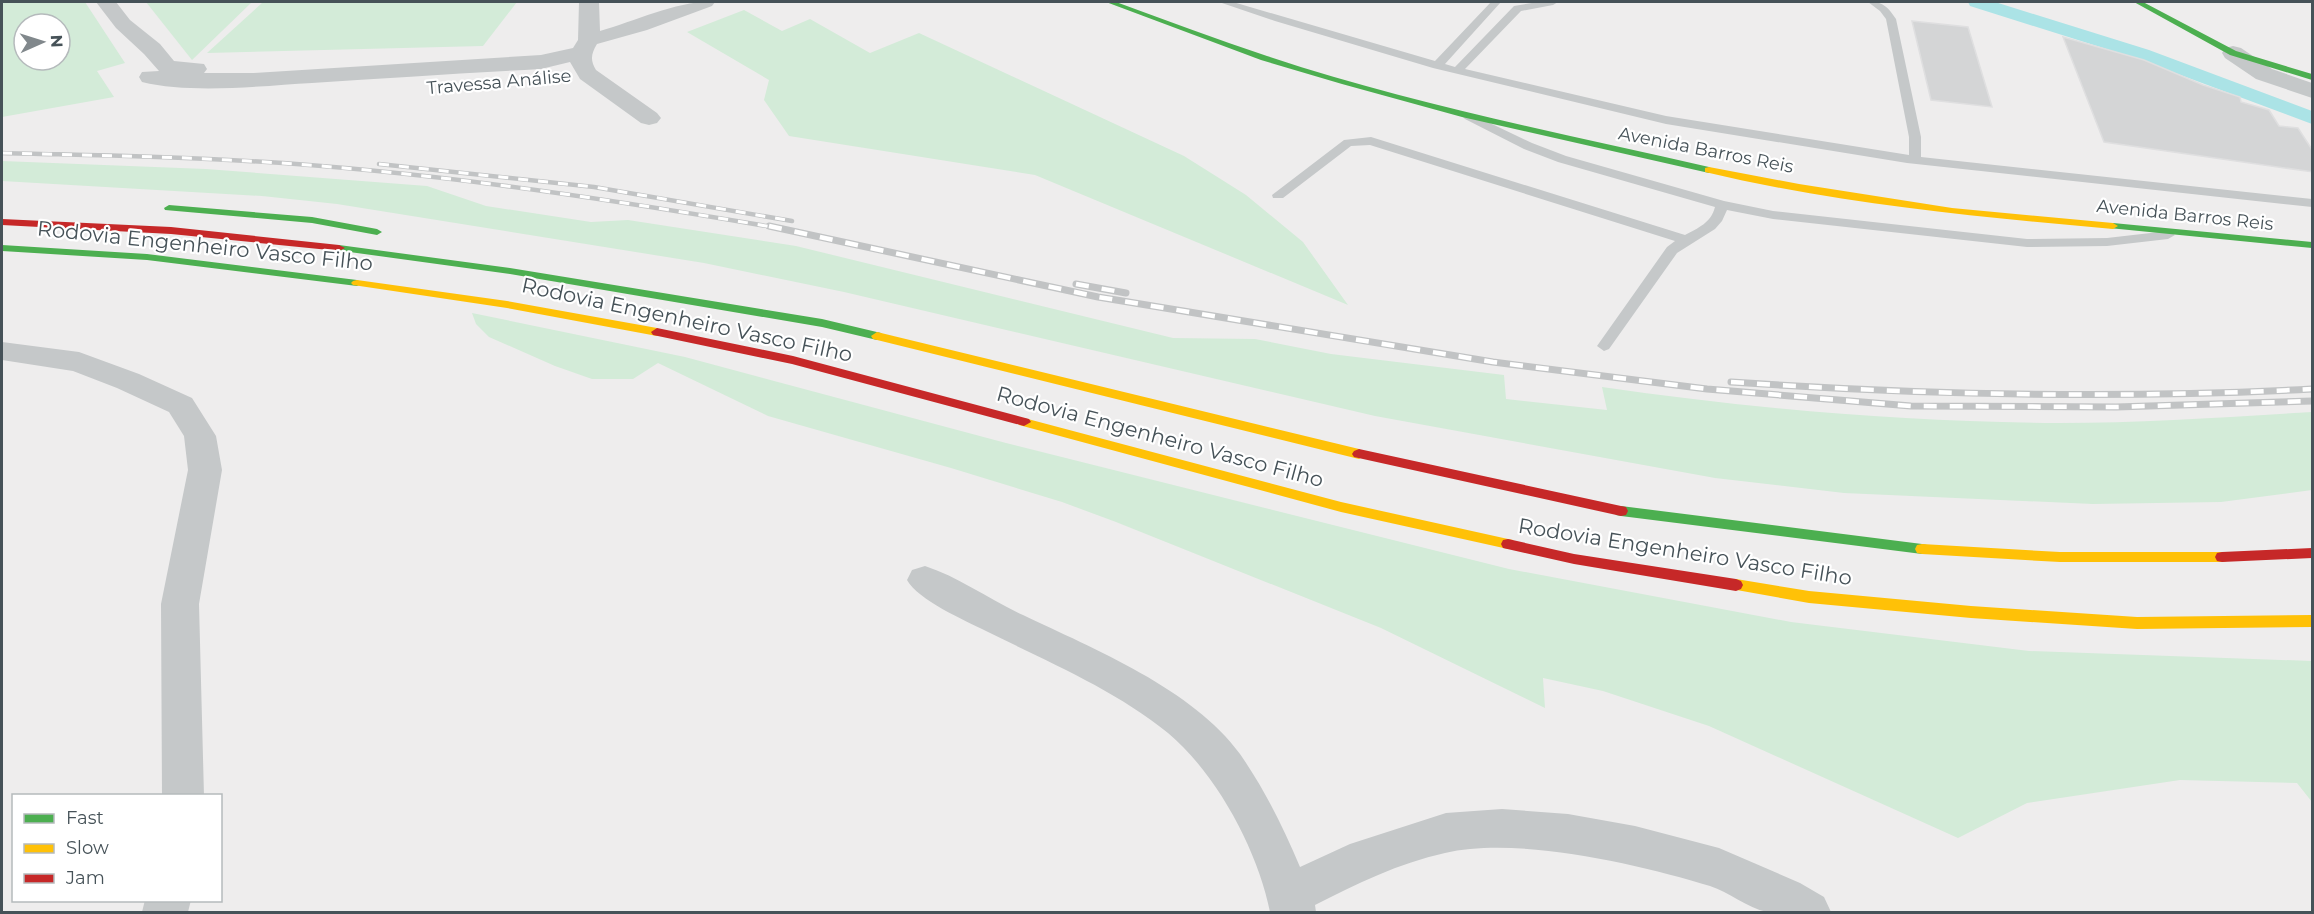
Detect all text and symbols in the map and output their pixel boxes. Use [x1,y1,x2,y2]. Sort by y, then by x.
north arrow [12,12,72,72]
text: N [47,34,66,48]
street label: Travessa Análise [426,65,572,99]
street label: Avenida Barros Reis [1617,122,1796,178]
street label: Avenida Barros Reis [2095,195,2275,235]
street label: Rodovia Engenheiro Vasco Filho [36,215,374,276]
street label: Rodovia Engenheiro Vasco Filho [519,272,855,367]
street label: Rodovia Engenheiro Vasco Filho [994,381,1326,492]
street label: Rodovia Engenheiro Vasco Filho [1516,513,1854,590]
legend [12,794,222,902]
text: Fast [66,807,104,829]
text: Slow [66,837,109,859]
text: Jam [65,867,105,889]

